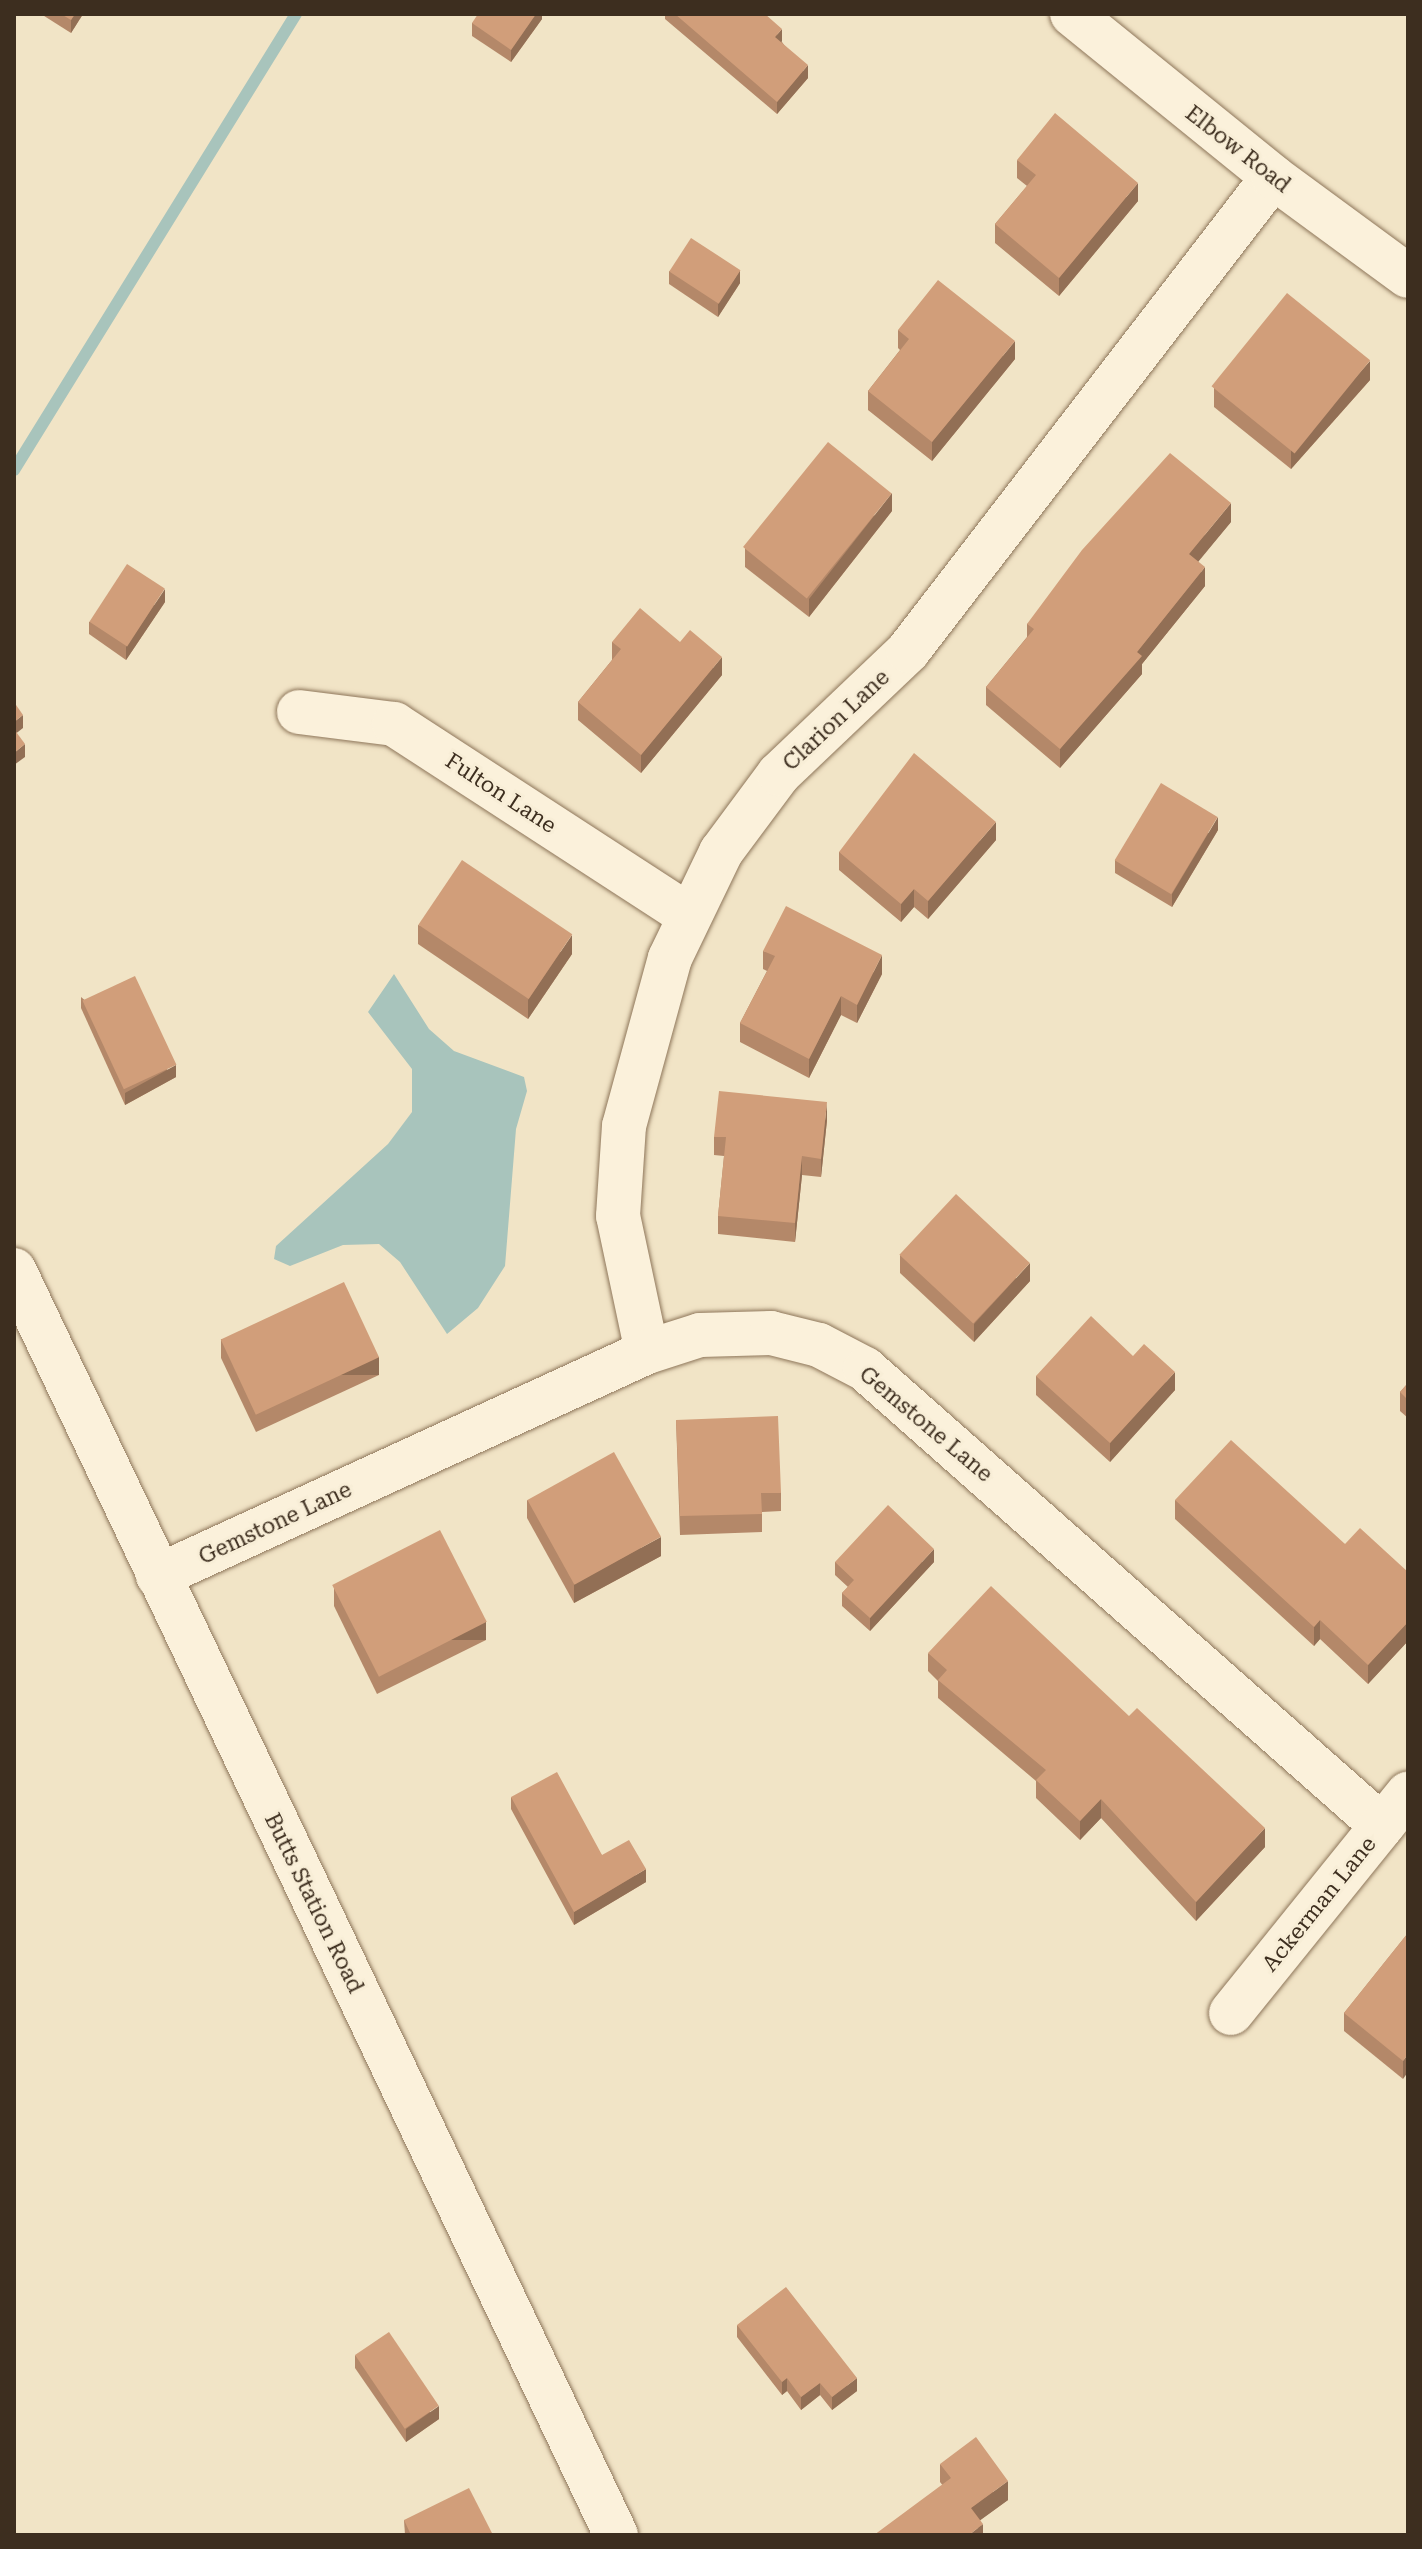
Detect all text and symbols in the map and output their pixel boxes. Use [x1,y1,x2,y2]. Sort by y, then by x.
street label: Elbow Road [1180,100,1296,198]
street label: Clarion Lane [777,664,895,776]
street label: Fulton Lane [441,747,561,839]
street label: Gemstone Lane [854,1361,998,1487]
street label: Gemstone Lane [194,1476,356,1570]
street label: Butts Station Road [259,1809,369,1997]
street label: Ackerman Lane [1257,1831,1381,1977]

